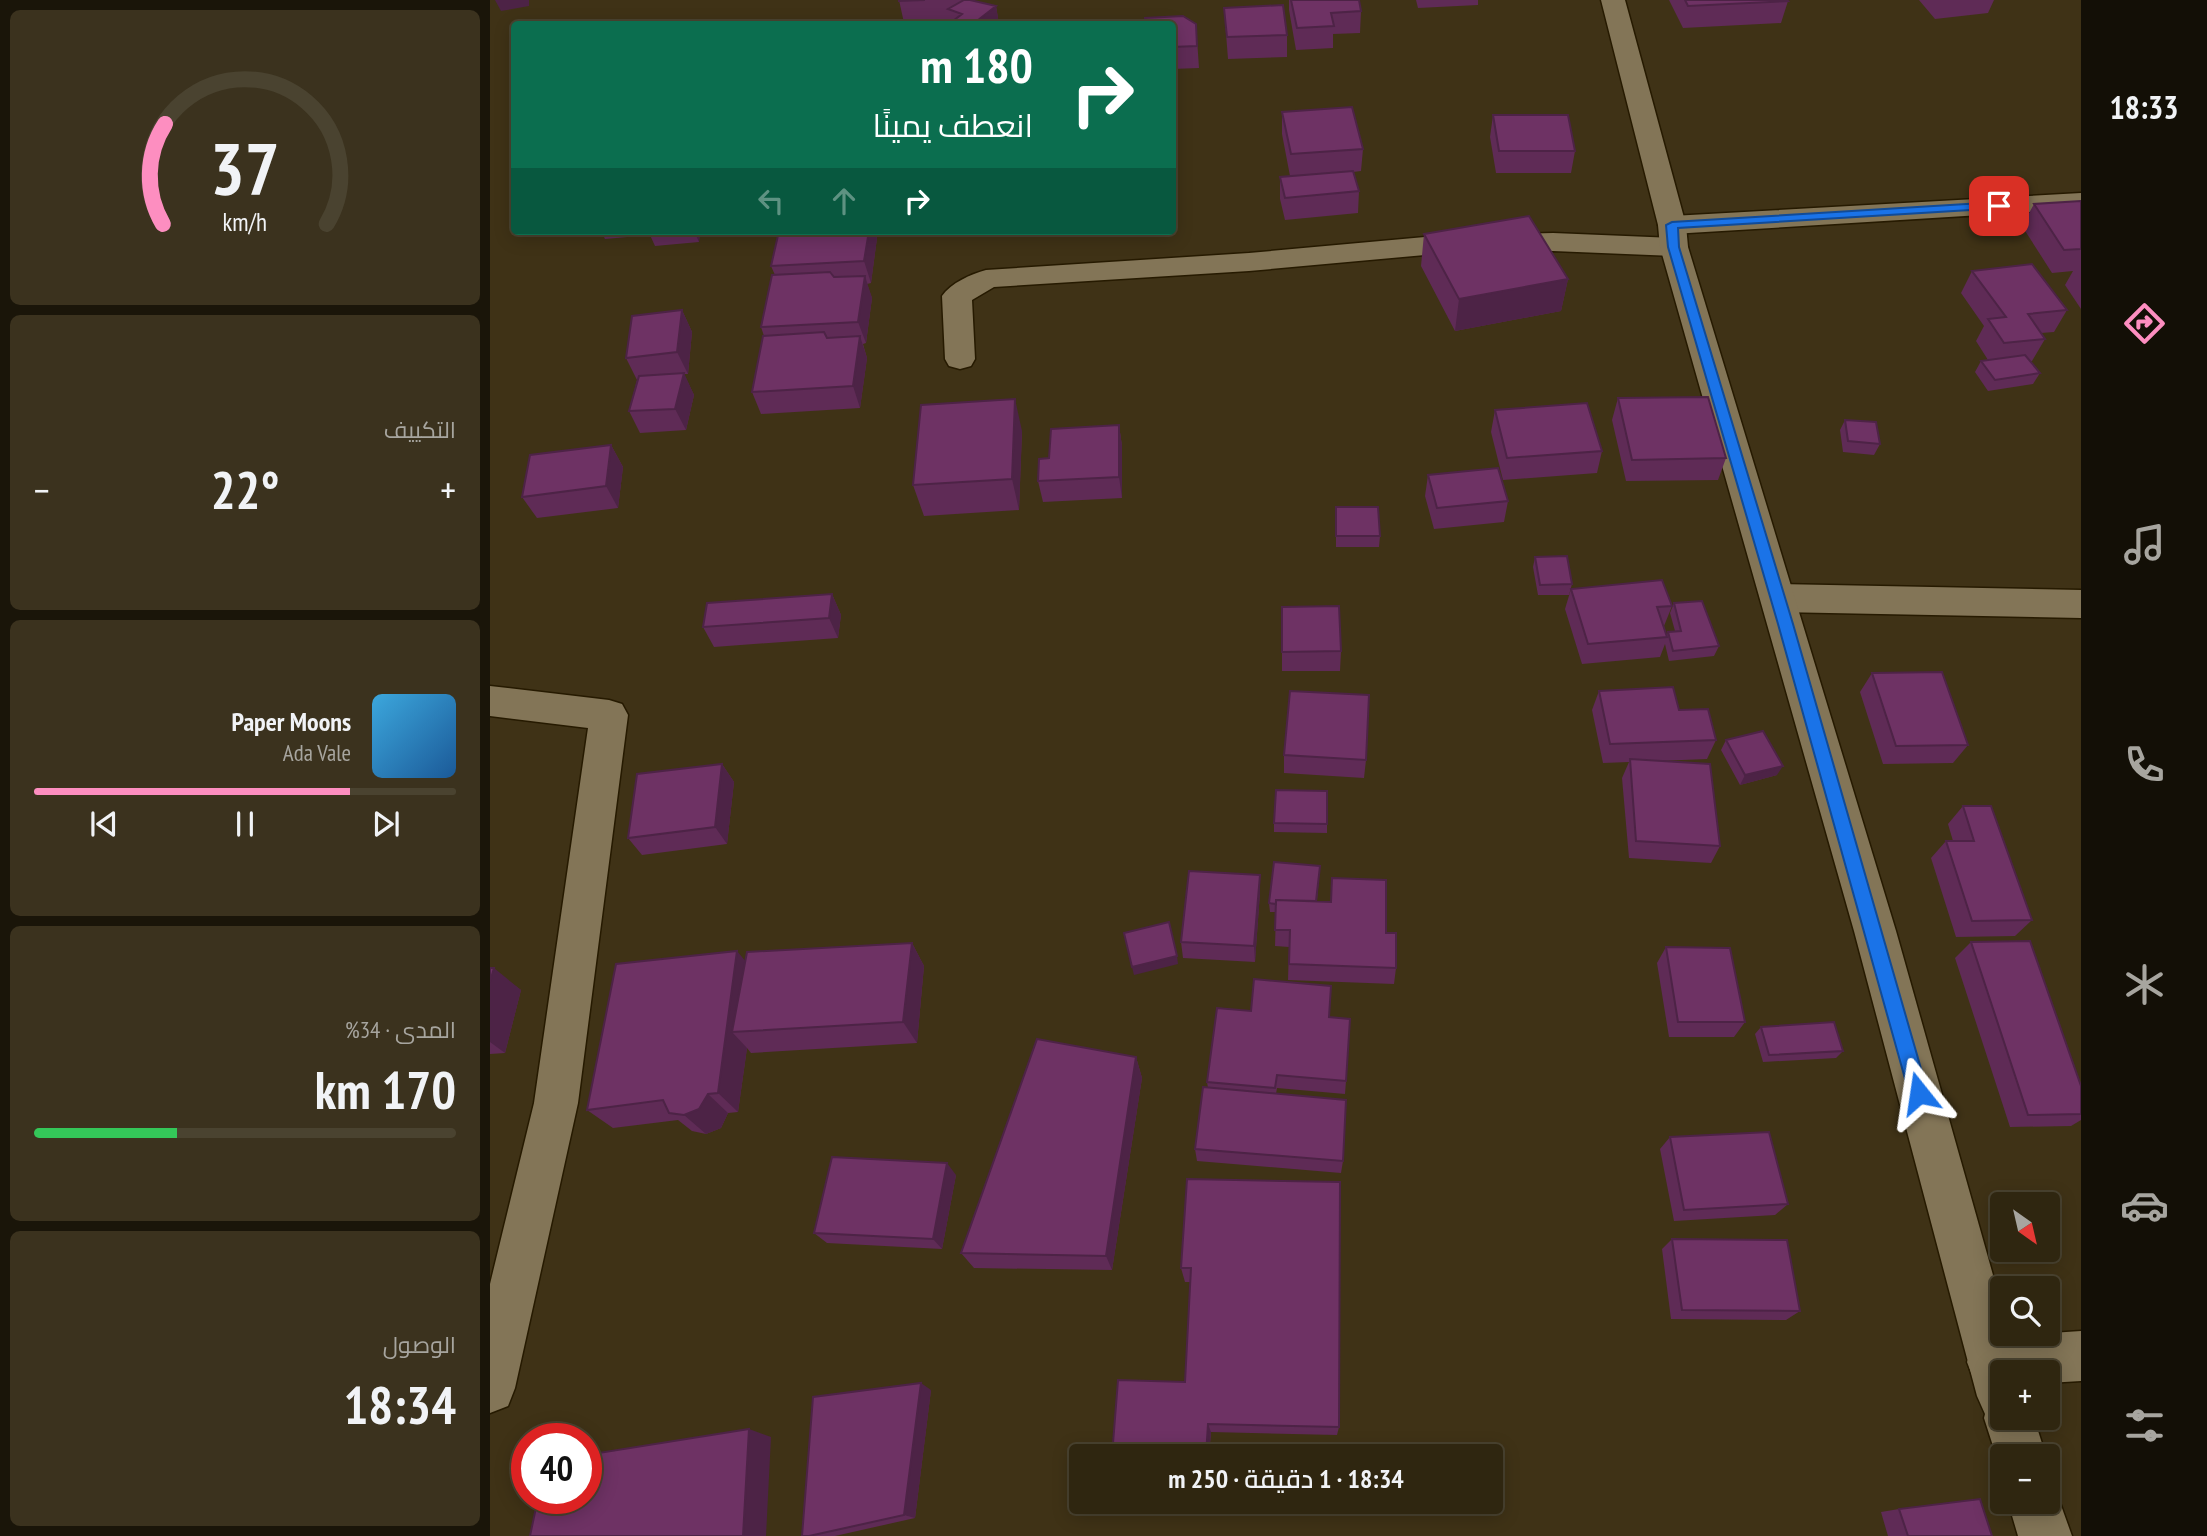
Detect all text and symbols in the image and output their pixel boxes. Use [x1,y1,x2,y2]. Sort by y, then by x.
text: 180 m [920,33,1033,97]
icon: right [1057,49,1148,140]
text: 18:33 [2109,86,2179,128]
text: انعطف يمينًا [873,104,1033,146]
text: 37 [210,120,280,214]
pin [1969,176,2029,236]
icon: left [752,182,790,220]
icon: ahead [825,182,863,220]
icon: right [898,182,936,220]
icon: arrive [1980,187,2018,225]
text: km/h [223,205,267,237]
icon: directions [2120,299,2169,348]
text: التكييف [384,415,456,444]
text: 22° [211,456,279,523]
text: − [34,465,50,514]
text: + [440,465,456,514]
icon: music [2120,520,2169,569]
text: Paper Moons [232,705,351,738]
text: Ada Vale [283,738,351,767]
icon: phone [2120,740,2169,789]
icon: previous [85,805,123,843]
icon: pause [226,805,264,843]
icon: next [367,805,405,843]
icon: climate [2120,960,2169,1009]
text: المدى · 34% [345,1015,456,1044]
text: 170 km [315,1056,456,1123]
position arrow [1882,1056,1956,1130]
icon: car [2120,1181,2169,1230]
north arrow [1990,1192,2060,1262]
map controls [1990,1192,2060,1514]
button: search [1990,1276,2060,1346]
text: الوصول [383,1330,456,1359]
button: + [1990,1360,2060,1430]
text: 18:34 [344,1371,456,1438]
icon: filters [2120,1401,2169,1450]
speed limit sign: 40 [511,1423,602,1514]
button: − [1990,1444,2060,1514]
text: 18:34 · 1 دقيقة · 250 m [1168,1462,1404,1495]

